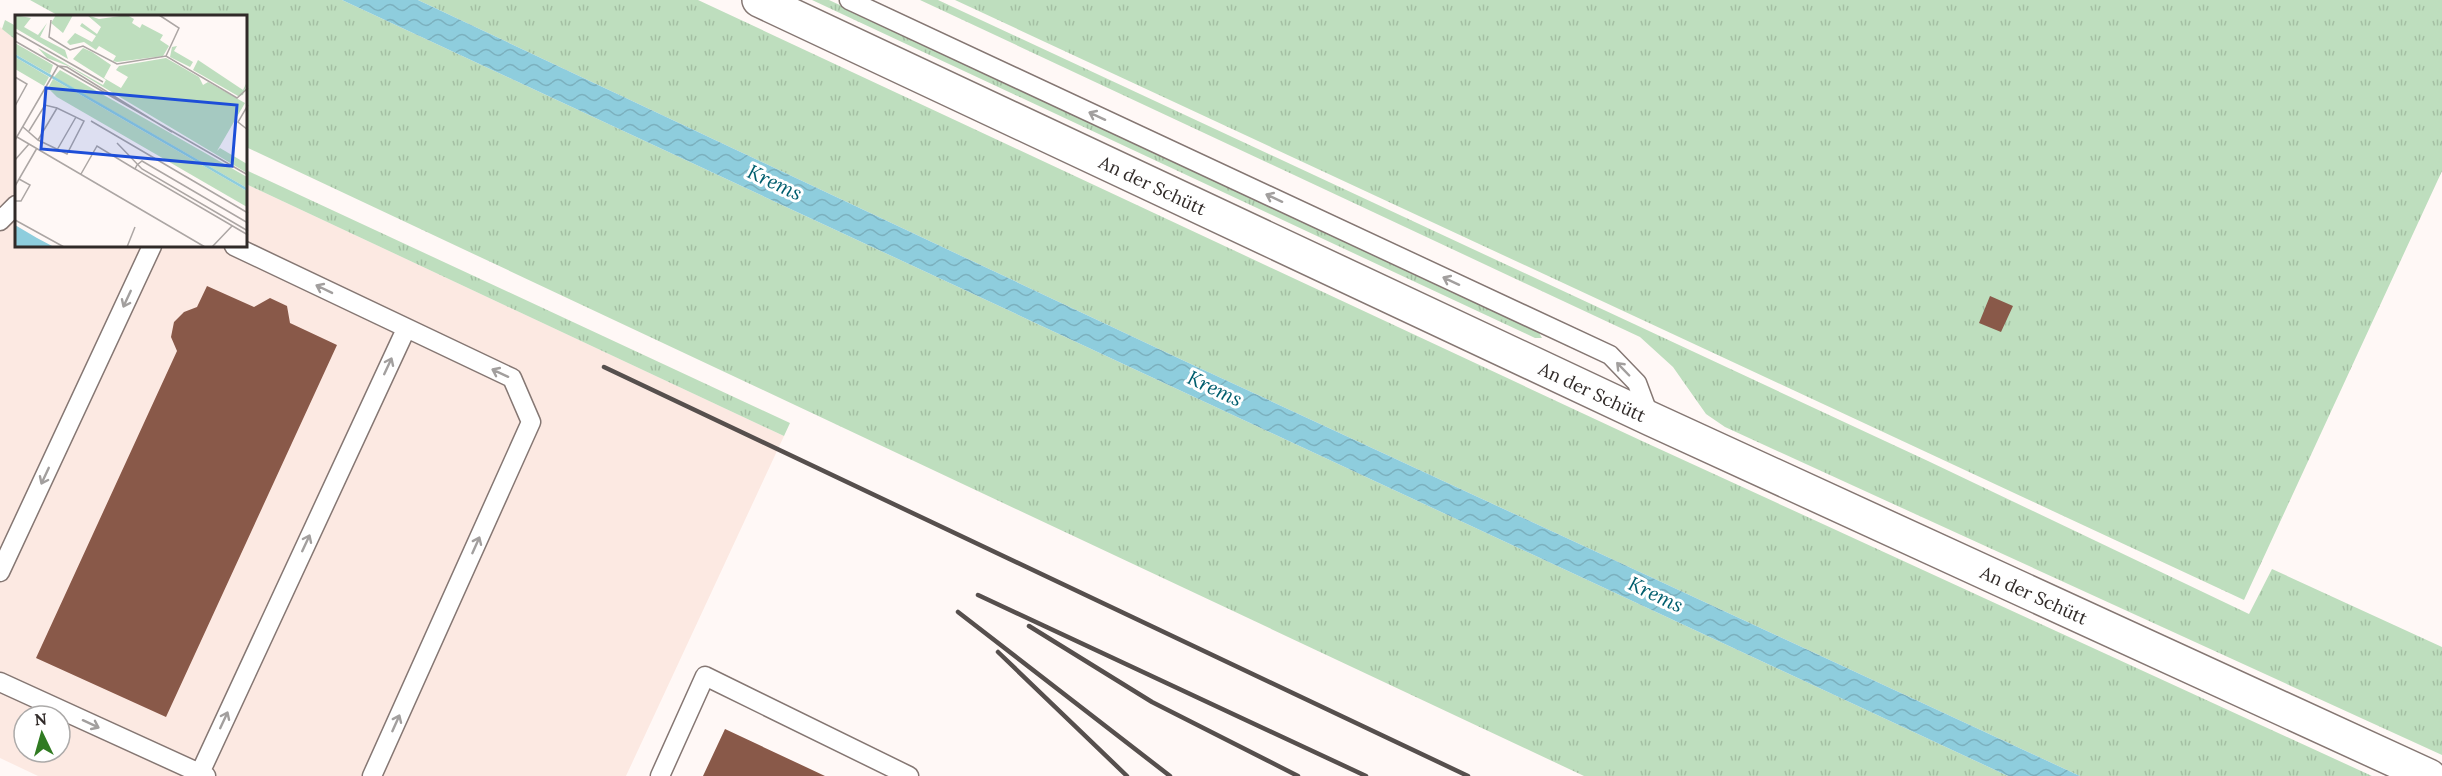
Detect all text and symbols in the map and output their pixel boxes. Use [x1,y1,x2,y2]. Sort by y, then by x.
inset map [15,15,248,248]
one-way arrow [1089,109,1107,121]
street label: An der Schütt [1095,150,1210,220]
water label: Krems [744,158,806,206]
one-way arrow [1265,192,1283,204]
one-way arrow [1442,274,1460,286]
one-way arrow [316,283,334,295]
one-way arrow [121,290,132,308]
street label: An der Schütt [1535,356,1650,427]
one-way arrow [383,358,395,376]
one-way arrow [1616,361,1630,376]
water label: Krems [1184,364,1246,412]
one-way arrow [492,366,510,378]
one-way arrow [38,466,50,484]
one-way arrow [301,535,313,553]
one-way arrow [471,536,483,554]
street label: An der Schütt [1976,560,2091,629]
water label: Krems [1625,570,1687,618]
north arrow [12,704,72,764]
text: N [34,709,48,730]
one-way arrow [220,711,231,729]
one-way arrow [391,714,403,732]
one-way arrow [82,718,100,730]

